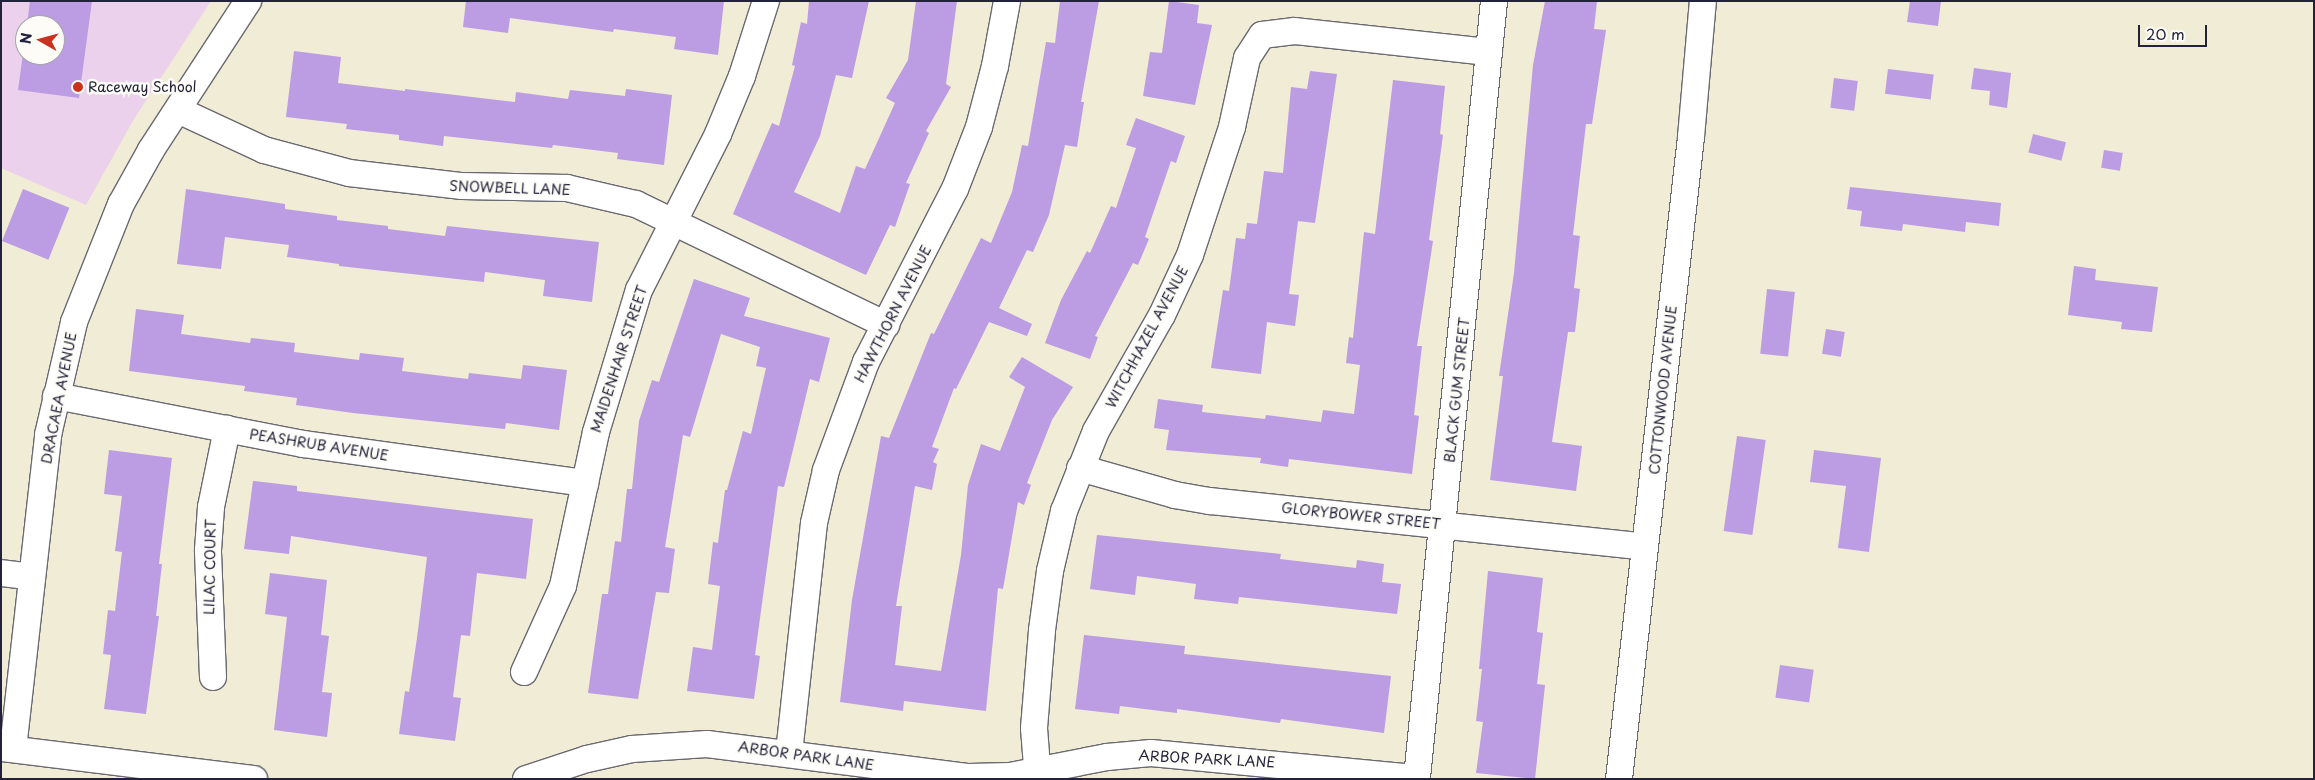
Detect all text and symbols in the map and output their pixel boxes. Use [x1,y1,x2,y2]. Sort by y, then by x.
north arrow [15,15,65,65]
scale bar [2140,15,2209,47]
text: 20 m [2146,22,2185,45]
text: N [15,31,37,45]
place label: Raceway School [88,79,197,95]
marker: Raceway School [72,81,84,93]
street label: SNOWBELL LANE [449,177,571,199]
street label: HAWTHORN AVENUE [851,243,935,385]
street label: WITCHHAZEL AVENUE [1102,263,1192,411]
street label: MAIDENHAIR STREET [587,283,651,435]
street label: COTTONWOOD AVENUE [1646,304,1680,476]
street label: BLACK GUM STREET [1441,315,1473,465]
street label: DRACAEA AVENUE [38,331,80,465]
street label: PEASHRUB AVENUE [248,426,390,464]
street label: GLORYBOWER STREET [1280,499,1442,533]
street label: LILAC COURT [201,519,219,615]
street label: ARBOR PARK LANE [737,738,875,774]
street label: ARBOR PARK LANE [1138,747,1276,771]

